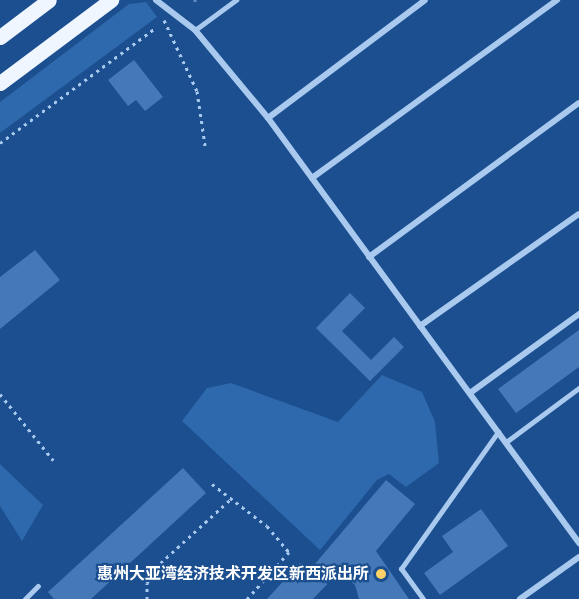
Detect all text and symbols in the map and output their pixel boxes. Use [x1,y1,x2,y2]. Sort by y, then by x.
place label: 惠州大亚湾经济技术开发区新西派出所 [97,564,369,584]
marker: 惠州大亚湾经济技术开发区新西派出所 [374,567,388,581]

